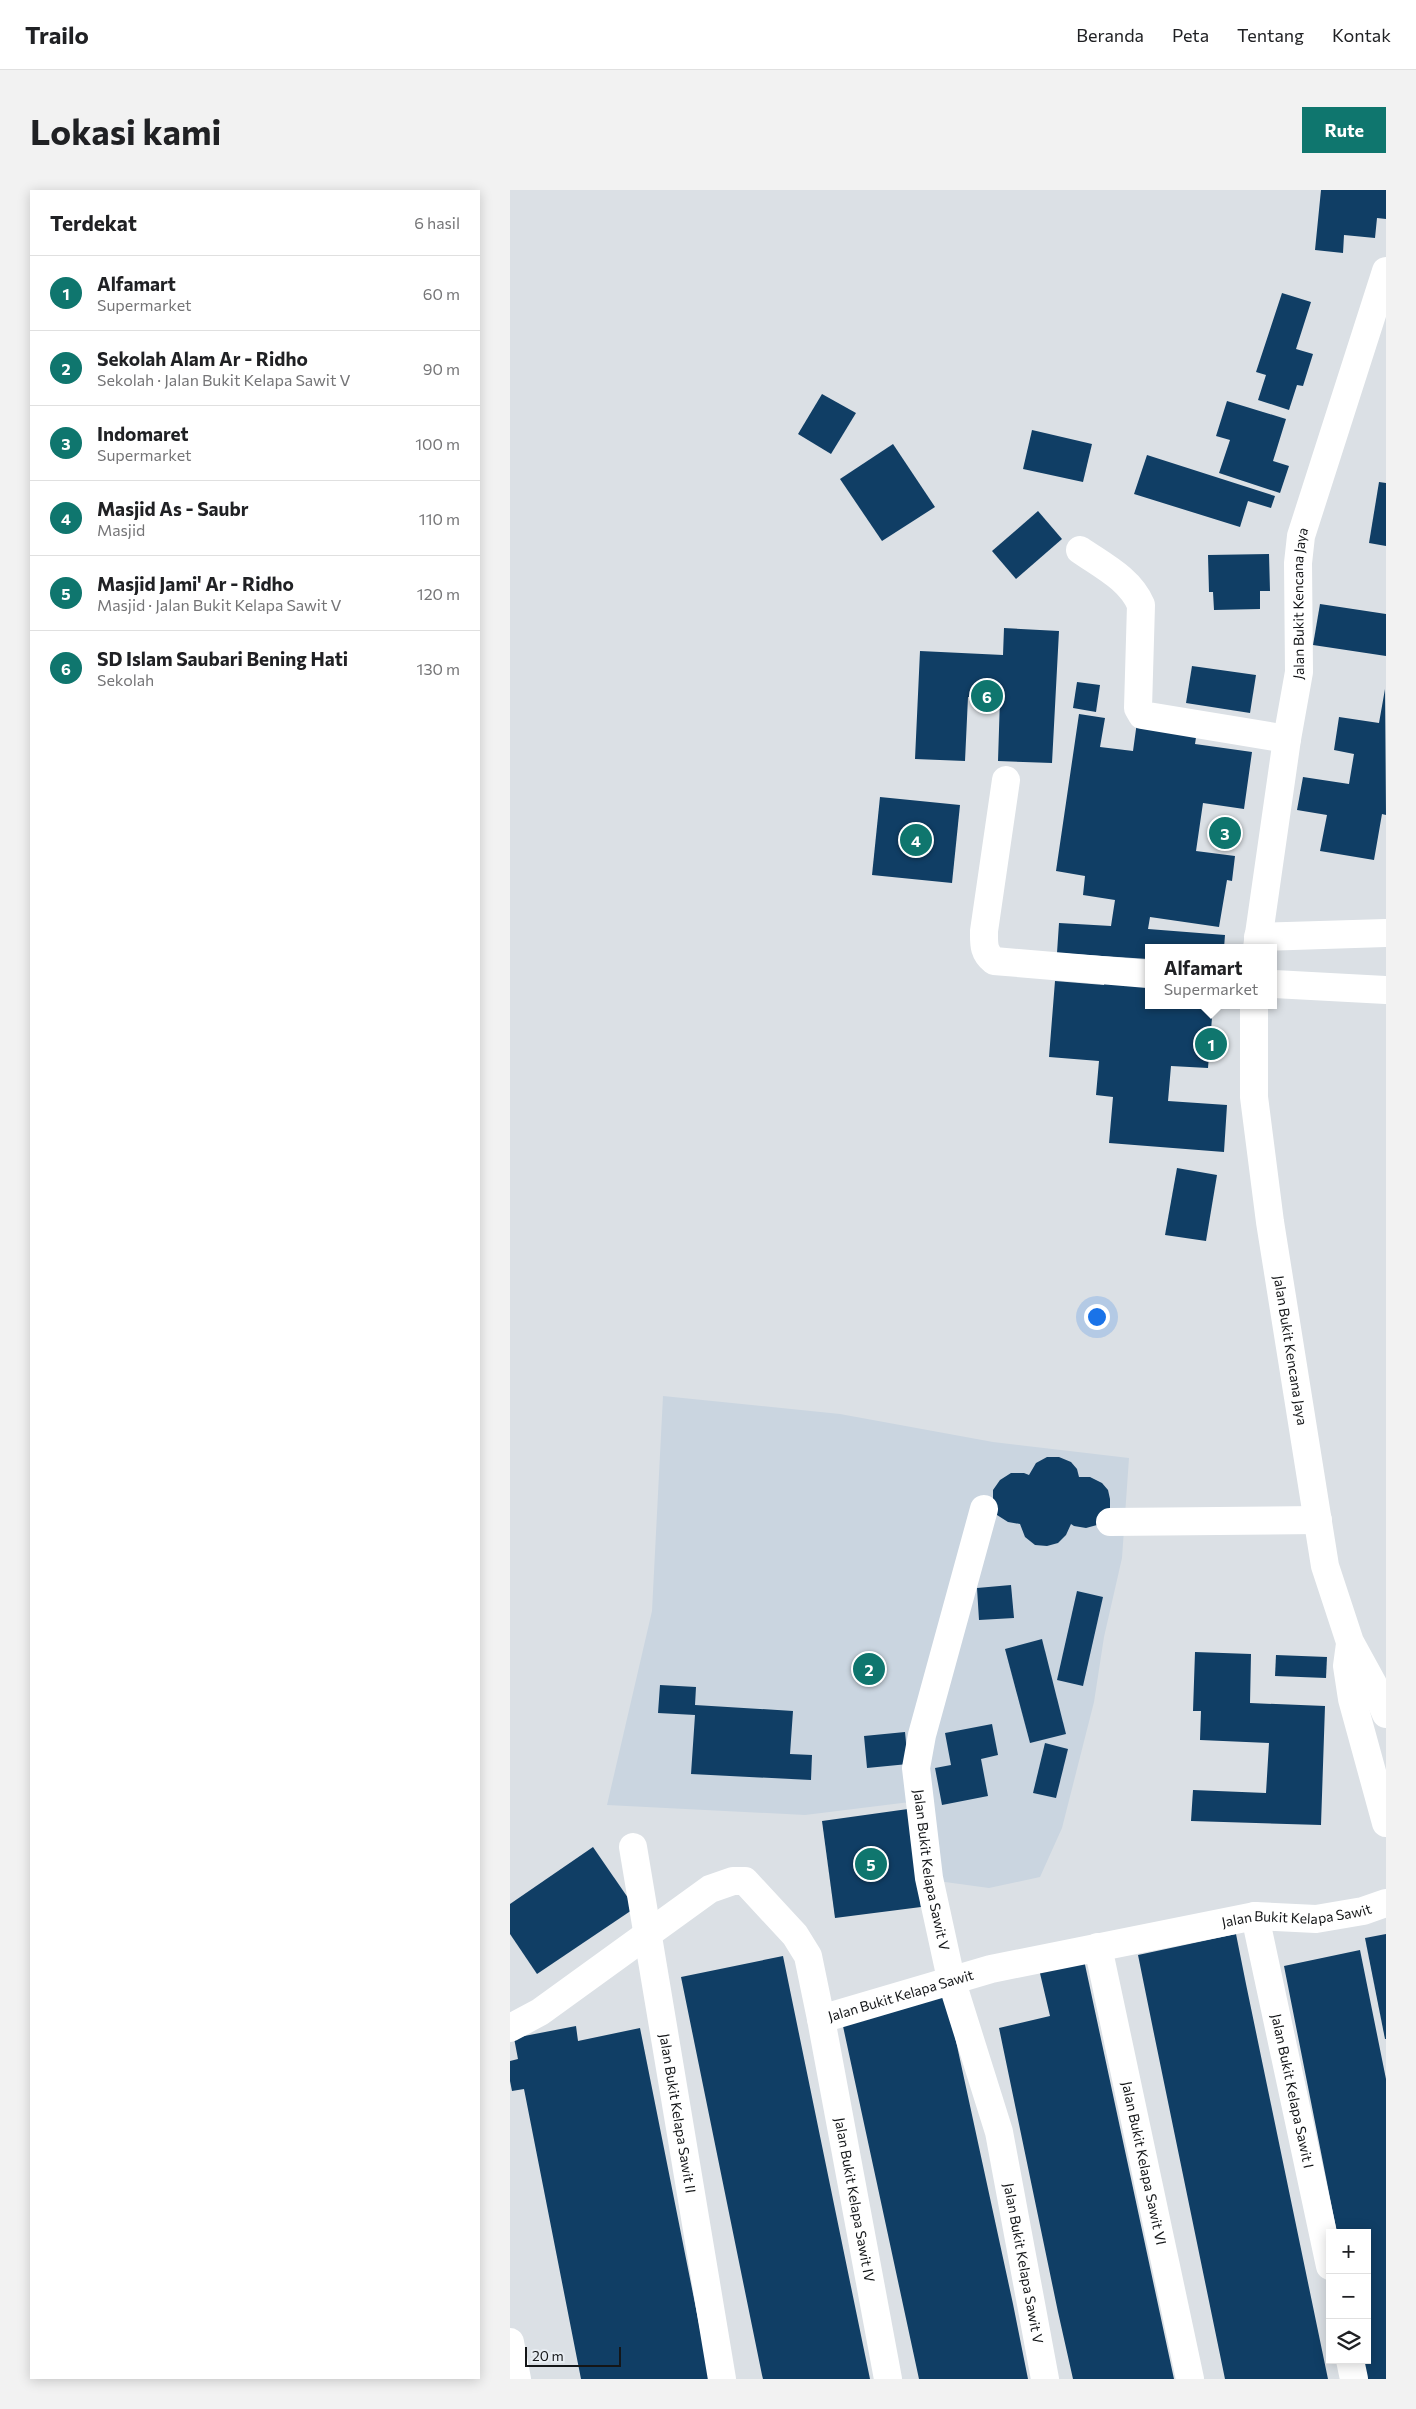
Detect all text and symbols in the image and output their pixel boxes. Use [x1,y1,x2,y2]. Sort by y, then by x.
text: Trailo [25,20,89,49]
text: Beranda [1076,24,1144,46]
text: Peta [1172,24,1209,46]
text: Tentang [1237,24,1304,46]
text: Kontak [1332,24,1391,46]
button: Rute [1302,107,1386,153]
text: Lokasi kami [30,109,221,152]
text: Terdekat [50,210,137,235]
text: 6 hasil [414,213,460,232]
text: Alfamart [97,272,176,295]
text: 1 [62,284,70,303]
text: 60 m [423,284,460,303]
text: Supermarket [97,295,192,314]
text: Sekolah Alam Ar - Ridho [97,347,308,370]
text: 2 [61,359,71,378]
text: 90 m [423,359,460,378]
text: Sekolah · Jalan Bukit Kelapa Sawit V [97,370,351,389]
text: Indomaret [97,422,189,445]
text: 3 [61,434,71,453]
text: 100 m [415,434,460,453]
text: Supermarket [97,445,192,464]
text: Masjid As - Saubr [97,497,249,520]
text: 4 [61,509,71,528]
text: 110 m [419,509,460,528]
text: Masjid [97,520,145,539]
street label: Jalan Bukit Kencana Jaya [1289,525,1311,680]
text: Masjid Jami' Ar - Ridho [97,572,294,595]
text: 5 [61,584,71,603]
text: 120 m [417,584,460,603]
text: Masjid · Jalan Bukit Kelapa Sawit V [97,595,342,614]
text: SD Islam Saubari Bening Hati [97,647,348,670]
text: 6 [61,659,71,678]
text: 130 m [417,659,460,678]
text: Sekolah [97,670,154,689]
pin: 6 [971,677,1003,715]
pin: 3 [1209,814,1241,852]
pin: 4 [900,821,932,859]
popup [1145,944,1277,1009]
text: Alfamart [1164,956,1243,979]
text: Supermarket [1164,979,1258,998]
pin: 1 [1195,1025,1227,1063]
street label: Jalan Bukit Kencana Jaya [1271,1274,1311,1427]
your location [1084,1304,1110,1330]
pin: 2 [853,1650,885,1688]
street label: Jalan Bukit Kelapa Sawit V [911,1788,954,1952]
pin: 5 [855,1845,887,1883]
street label: Jalan Bukit Kelapa Sawit [1220,1900,1374,1930]
street label: Jalan Bukit Kelapa Sawit [826,1966,976,2025]
street label: Jalan Bukit Kelapa Sawit I [1268,2012,1318,2170]
street label: Jalan Bukit Kelapa Sawit II [656,2032,700,2194]
street label: Jalan Bukit Kelapa Sawit VI [1119,2080,1170,2247]
street label: Jalan Bukit Kelapa Sawit IV [832,2116,879,2284]
street label: Jalan Bukit Kelapa Sawit V [1001,2181,1047,2345]
map controls [1326,2229,1371,2364]
button: + [1326,2229,1371,2274]
button: − [1326,2274,1371,2319]
button: layers [1326,2319,1371,2364]
scale bar [525,2344,621,2367]
text: 20 m [532,2347,564,2364]

